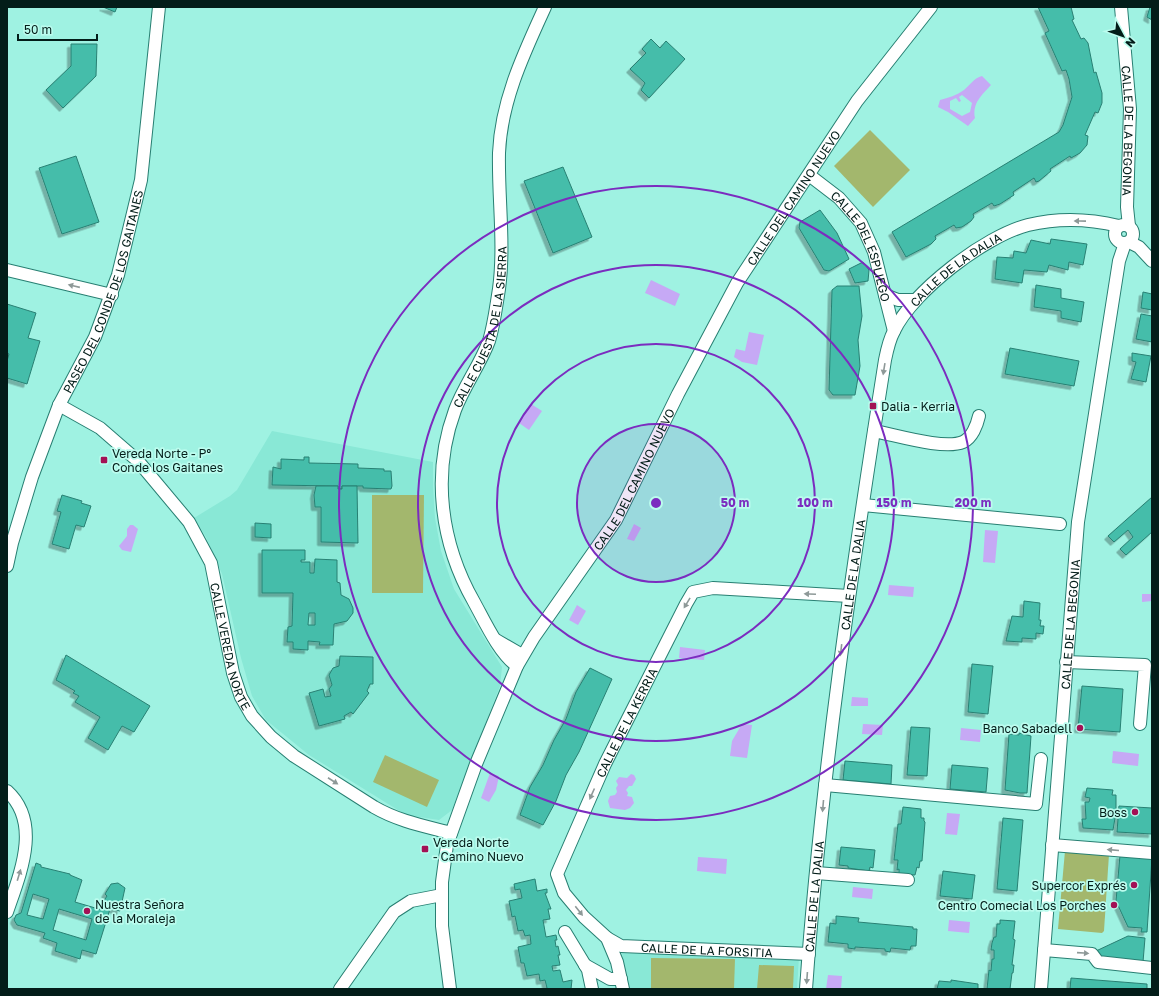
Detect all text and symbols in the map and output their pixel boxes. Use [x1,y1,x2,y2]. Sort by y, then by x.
scale bar [18,16,97,42]
north arrow [1103,16,1143,56]
text: 50 m [24,22,52,37]
text: N [1123,35,1139,50]
street label: CALLE DE LA BEGONIA [1119,65,1138,196]
street label: CALLE DEL CAMINO NUEVO [743,127,843,268]
street label: CALLE DEL ESPLIEGO [828,187,894,303]
street label: PASEO DEL CONDE DE LOS GAITANES [59,188,146,395]
one-way arrow [1073,218,1086,224]
street label: CALLE DE LA DALIA [907,229,1004,309]
street label: CALLE CUESTA DE LA SIERRA [449,246,509,410]
one-way arrow [67,282,80,288]
one-way arrow [881,363,887,375]
place label: Dalia - Kerria [881,399,955,414]
marker: Dalia - Kerria [868,401,878,411]
street label: CALLE DEL CAMINO NUEVO [590,406,677,553]
place label: Vereda Norte - Pº Conde los Gaitanes [112,446,223,475]
marker: Vereda Norte - Pº Conde los Gaitanes [99,455,109,465]
text: 50 m [721,495,749,510]
text: 100 m [797,495,833,510]
text: 150 m [877,495,911,510]
text: 200 m [955,495,991,510]
centre of rings [649,496,663,510]
street label: CALLE DE LA DALIA [837,518,868,631]
street label: CALLE DE LA BEGONIA [1057,558,1083,690]
street label: CALLE VEREDA NORTE [208,581,254,713]
one-way arrow [804,590,816,597]
one-way arrow [683,597,690,609]
one-way arrow [838,644,845,656]
street label: CALLE DE LA KERRIA [593,665,660,780]
place label: Banco Sabadell [982,721,1072,736]
marker: Banco Sabadell [1075,723,1085,733]
one-way arrow [327,778,339,785]
one-way arrow [588,789,594,801]
one-way arrow [819,800,826,813]
place label: Boss [1099,805,1127,820]
marker: Boss [1130,807,1140,817]
place label: Vereda Norte - Camino Nuevo [433,835,524,864]
street label: CALLE DE LA DALIA [801,840,826,953]
marker: Vereda Norte - Camino Nuevo [420,844,430,854]
one-way arrow [1107,847,1119,854]
one-way arrow [16,868,22,880]
place label: Supercor Exprés [1032,878,1126,893]
marker: Supercor Exprés [1129,880,1139,890]
place label: Nuestra Señora de la Moraleja [95,897,184,926]
place label: Centro Comecial Los Porches [938,898,1106,913]
marker: Centro Comecial Los Porches [1109,900,1119,910]
marker: Nuestra Señora de la Moraleja [82,906,92,916]
one-way arrow [574,906,583,917]
street label: CALLE DE LA FORSITIA [641,939,773,960]
one-way arrow [1077,949,1089,956]
one-way arrow [803,972,810,984]

